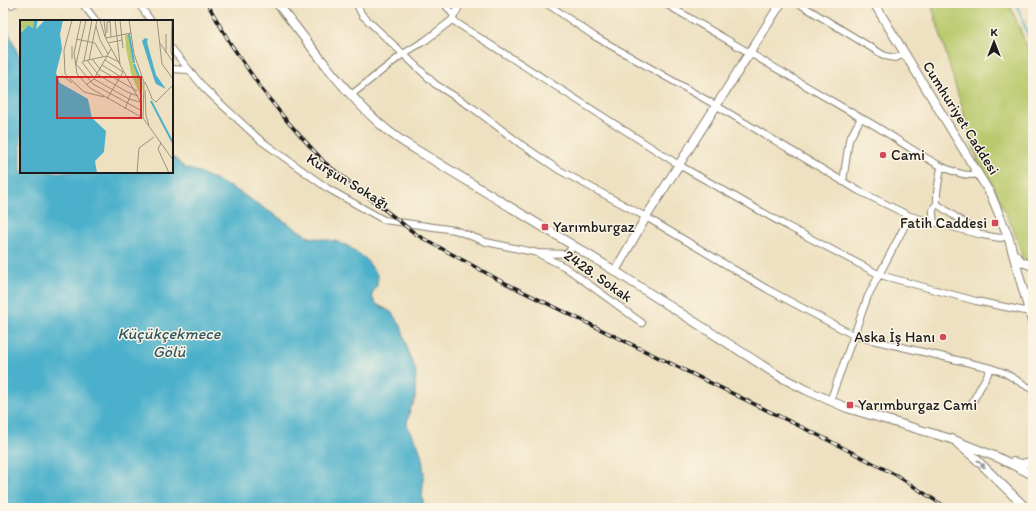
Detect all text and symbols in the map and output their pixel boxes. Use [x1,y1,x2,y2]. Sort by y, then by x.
inset map [20,20,173,173]
north arrow [974,22,1014,62]
text: K [990,26,998,39]
street label: Cumhuriyet Caddesi [919,58,1003,178]
place label: Cami [891,146,925,164]
street label: Kurşun Sokağı [303,149,393,213]
marker: Cami [878,150,888,160]
place label: Fatih Caddesi [900,214,987,232]
place label: Yarımburgaz [553,218,635,236]
marker: Fatih Caddesi [990,218,1000,228]
marker: Yarımburgaz [540,222,550,232]
street label: 2428. Sokak [560,246,636,306]
water label: Küçükçekmece Gölü [117,324,222,361]
place label: Aska İş Hanı [854,328,935,346]
marker: Aska İş Hanı [938,332,948,342]
place label: Yarımburgaz Cami [858,396,977,414]
marker: Yarımburgaz Cami [845,400,855,410]
one-way arrow [976,459,986,468]

